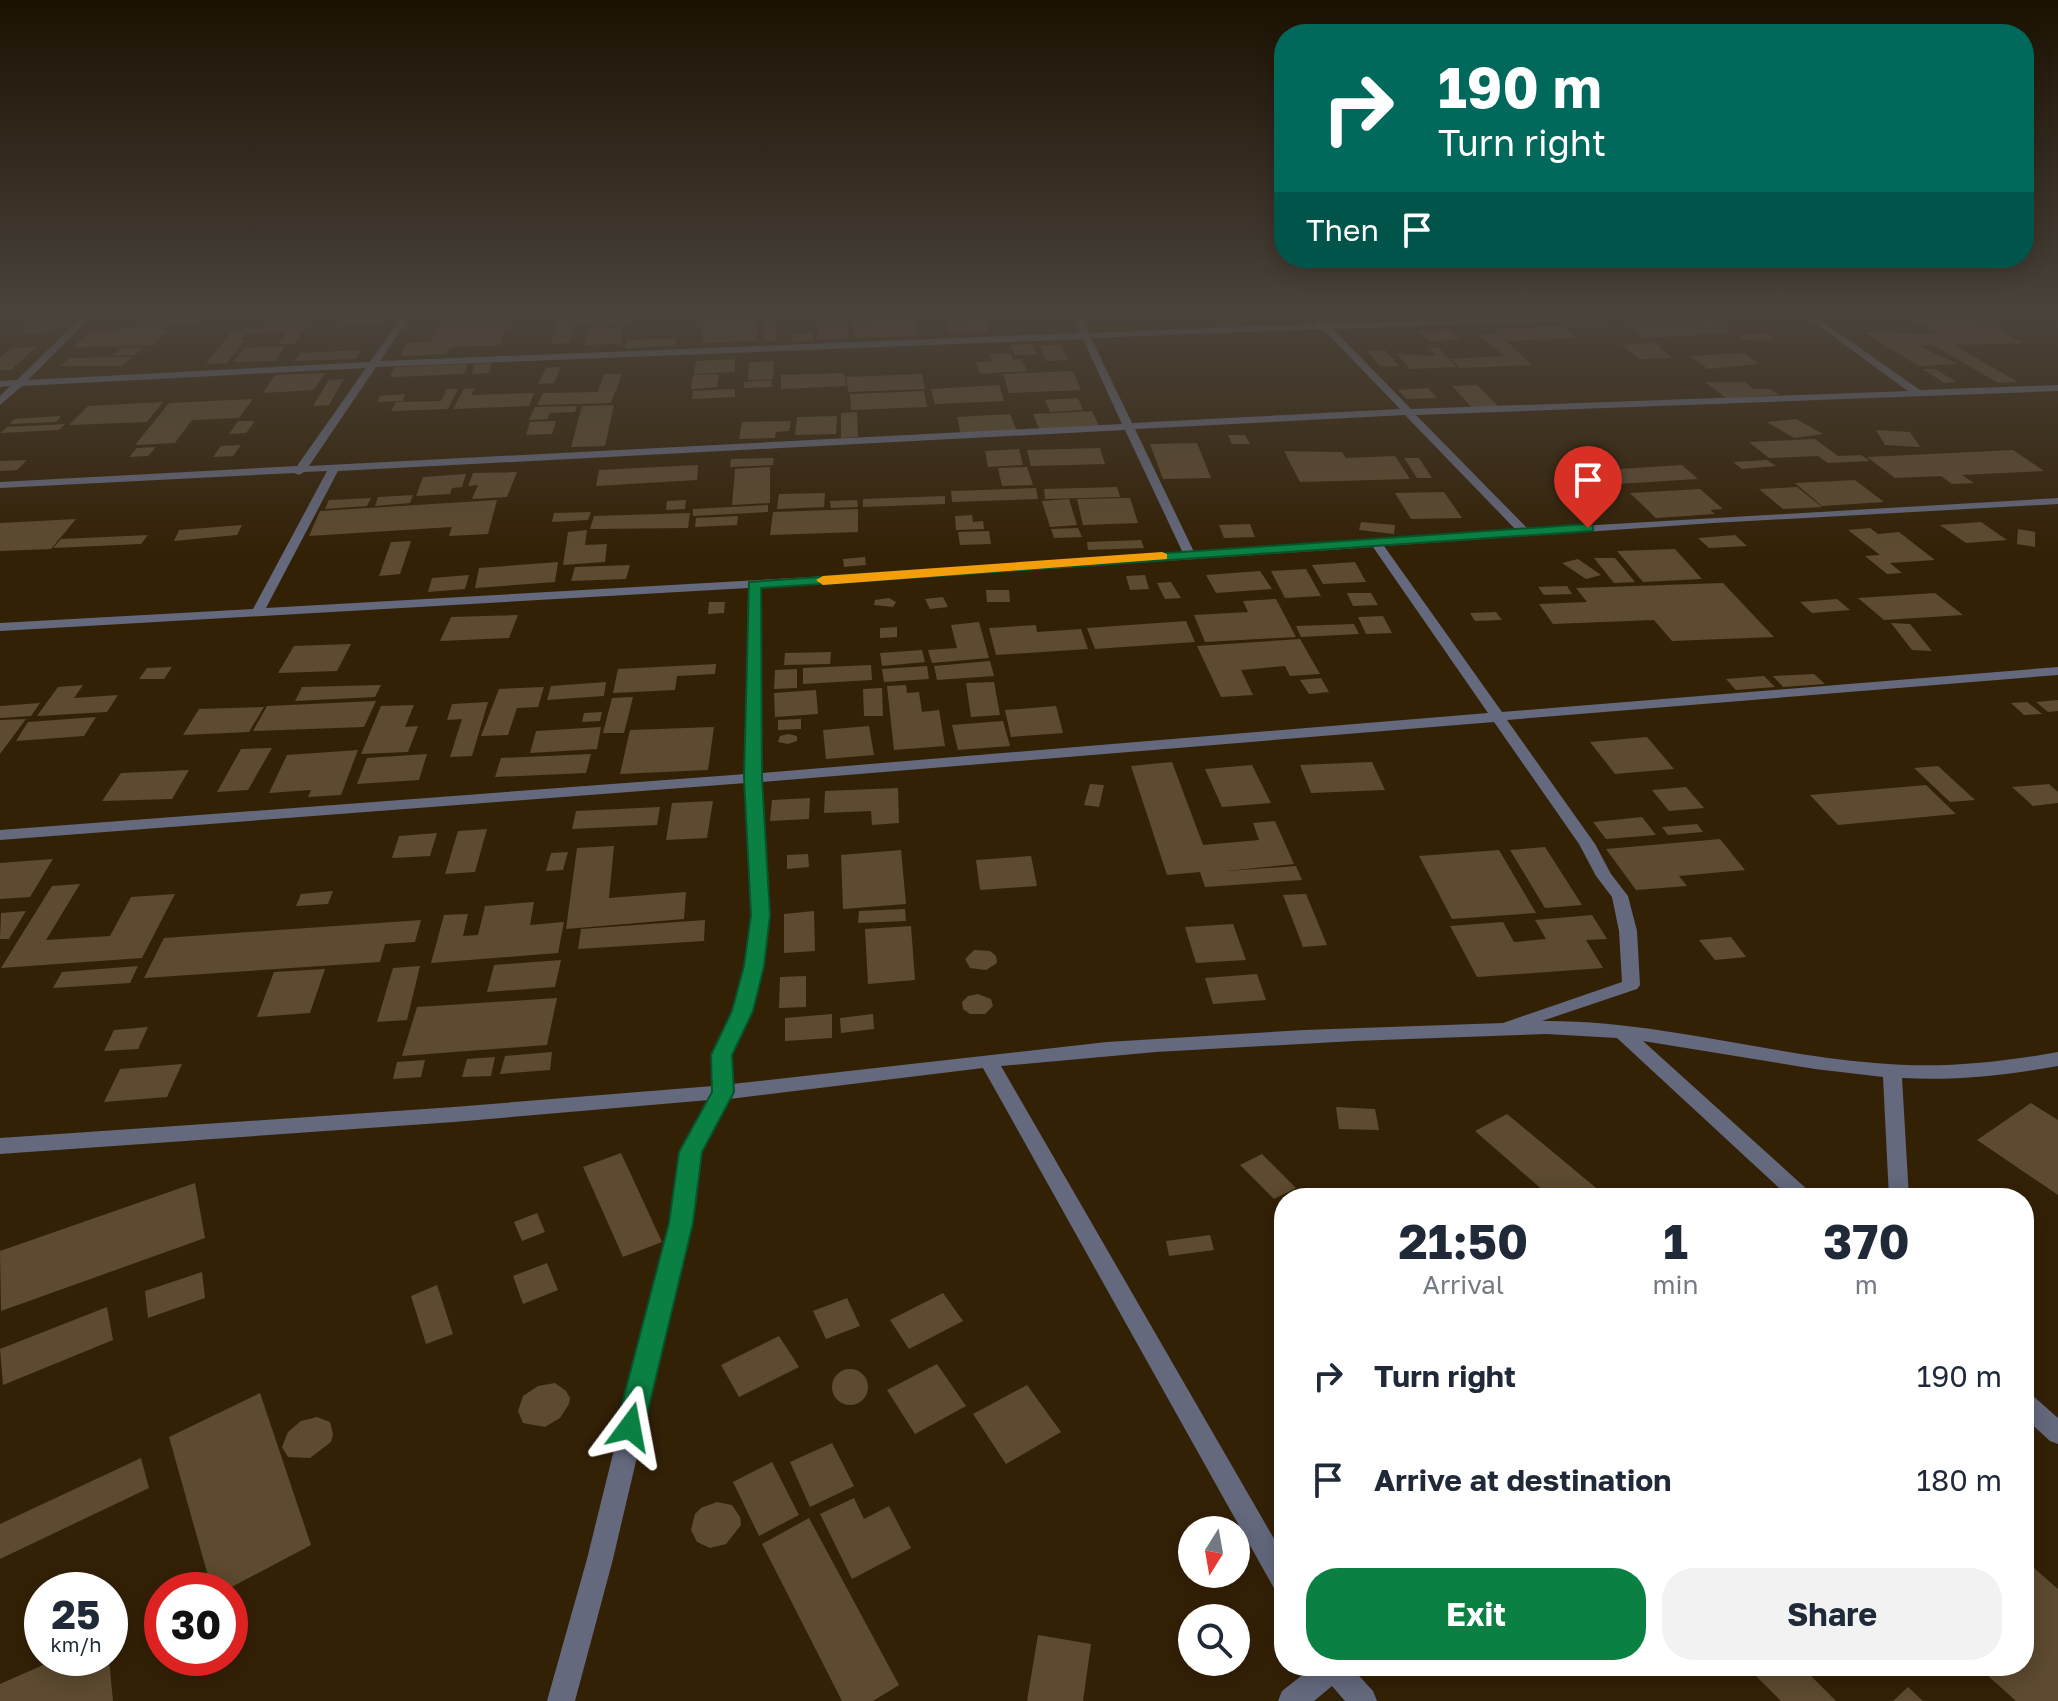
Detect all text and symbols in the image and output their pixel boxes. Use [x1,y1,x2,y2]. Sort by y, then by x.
text: 190 m [1438,53,1602,120]
icon: right [1306,56,1410,160]
text: Turn right [1438,121,1606,164]
icon: arrive [1395,208,1439,252]
text: Then [1306,212,1379,248]
pin [1554,446,1622,528]
icon: arrive [1566,458,1610,502]
text: 21:50 [1398,1212,1528,1270]
text: 1 [1663,1212,1688,1270]
text: 370 [1823,1212,1910,1270]
text: Arrival [1423,1269,1504,1300]
text: min [1653,1269,1699,1300]
text: m [1855,1269,1878,1300]
icon: right [1306,1354,1350,1398]
text: Turn right [1374,1358,1516,1394]
text: 190 m [1917,1358,2002,1394]
position arrow [588,1385,672,1469]
icon: arrive [1306,1458,1350,1502]
text: Arrive at destination [1374,1462,1671,1498]
text: 180 m [1917,1462,2002,1498]
north arrow [1178,1516,1250,1588]
map controls [1178,1516,1250,1676]
button: Exit [1306,1568,1646,1660]
button: Share [1662,1568,2002,1660]
speed limit sign: 30 [144,1572,248,1676]
text: 25 [52,1590,100,1638]
button: search [1178,1604,1250,1676]
text: km/h [51,1632,101,1656]

